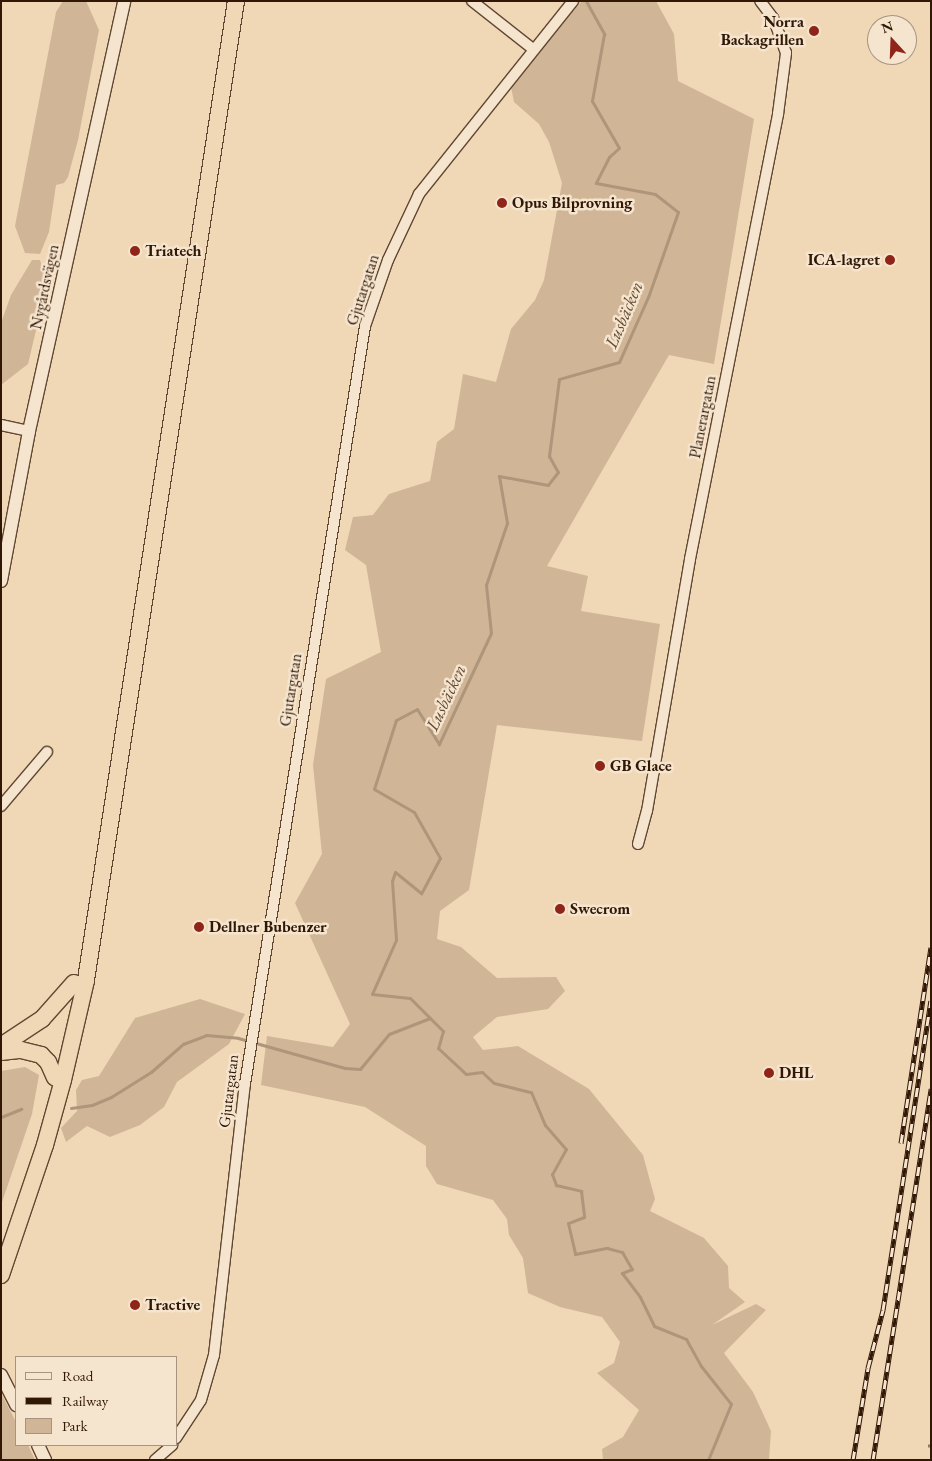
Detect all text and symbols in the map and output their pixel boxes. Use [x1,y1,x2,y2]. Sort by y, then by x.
place label: Norra Backagrillen [721,12,804,50]
north arrow [867,15,917,65]
text: N [879,16,896,37]
marker: Norra Backagrillen [808,25,820,37]
place label: Opus Bilprovning [512,193,632,213]
marker: Opus Bilprovning [496,197,508,209]
place label: Triatech [145,241,202,261]
street label: Nygårdsvägen [27,243,63,331]
marker: Triatech [129,245,141,257]
place label: ICA-lagret [808,250,880,270]
street label: Gjutargatan [342,252,384,328]
marker: ICA-lagret [884,254,896,266]
water label: Lusbäcken [600,278,648,352]
street label: Planerargatan [686,374,720,460]
street label: Gjutargatan [276,652,306,728]
water label: Lusbäcken [421,662,471,734]
place label: GB Glace [610,756,672,776]
marker: GB Glace [594,760,606,772]
place label: Swecrom [570,899,630,919]
marker: Swecrom [554,903,566,915]
place label: Dellner Bubenzer [209,917,327,937]
marker: Dellner Bubenzer [193,921,205,933]
street label: Gjutargatan [215,1053,243,1129]
place label: DHL [779,1063,813,1083]
marker: DHL [763,1067,775,1079]
place label: Tractive [145,1295,200,1315]
marker: Tractive [129,1299,141,1311]
legend [15,1356,178,1446]
text: Road [62,1366,93,1385]
text: Railway [62,1391,108,1410]
text: Park [62,1416,88,1435]

